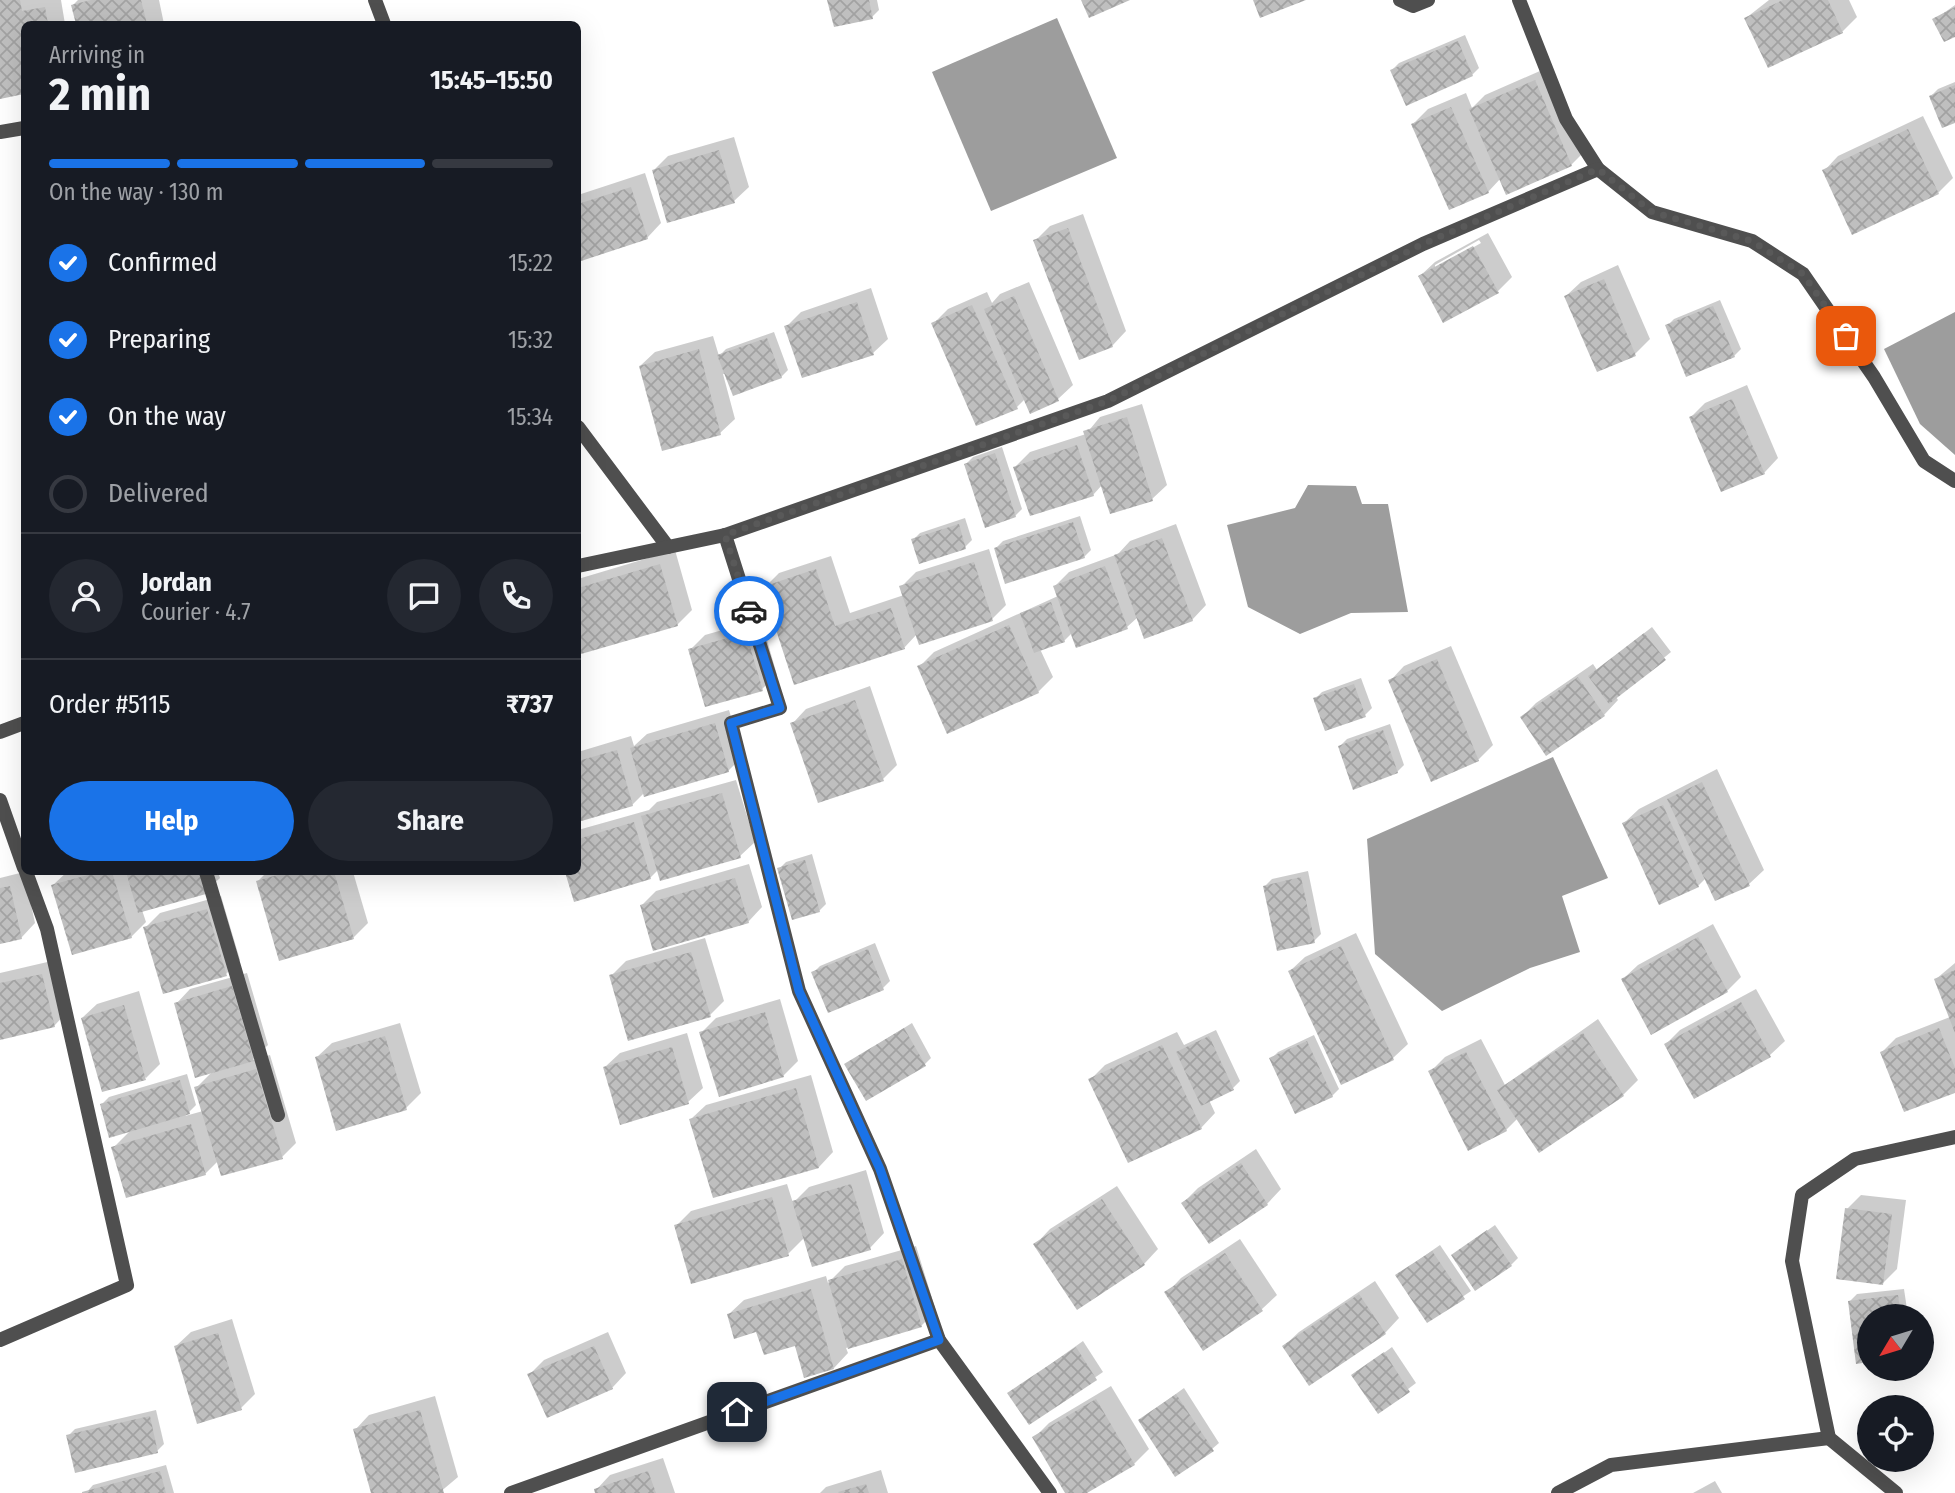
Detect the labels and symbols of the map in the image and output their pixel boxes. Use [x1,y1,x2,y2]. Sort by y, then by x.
pin [1816,306,1876,366]
courier [714,576,784,646]
north arrow [1857,1304,1934,1381]
pin [707,1382,767,1442]

